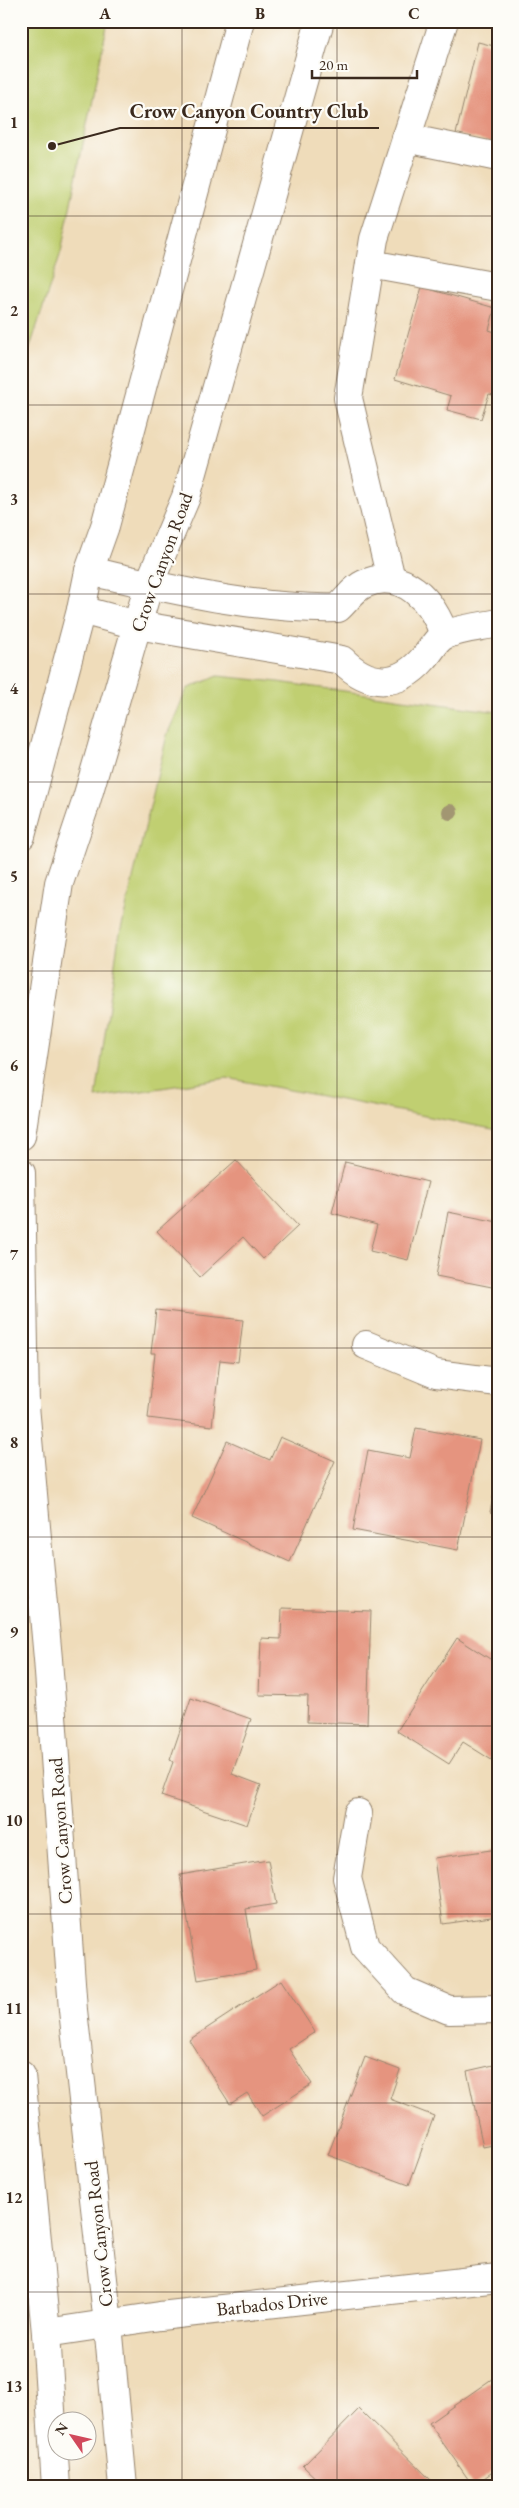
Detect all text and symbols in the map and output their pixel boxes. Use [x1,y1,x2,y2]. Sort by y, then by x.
text: A [98,3,111,24]
text: B [255,3,265,24]
text: C [408,3,420,24]
scale bar [312,48,416,80]
text: 20 m [319,55,348,74]
callout: Crow Canyon Country Club [120,93,379,128]
text: Crow Canyon Country Club [130,98,368,124]
text: 1 [10,112,18,133]
text: 2 [10,300,19,321]
street label: Crow Canyon Road [125,488,198,635]
text: 3 [10,489,18,510]
text: 4 [10,678,19,699]
text: 5 [10,866,18,887]
text: 6 [10,1055,19,1076]
text: 7 [10,1244,19,1265]
text: 8 [10,1432,18,1453]
text: 9 [10,1621,19,1642]
street label: Crow Canyon Road [43,1756,78,1905]
text: 10 [6,1810,23,1831]
text: 11 [6,1998,22,2019]
street label: Crow Canyon Road [78,2159,119,2308]
text: 12 [6,2187,23,2208]
street label: Barbados Drive [215,2285,329,2322]
text: 13 [6,2376,22,2397]
north arrow [48,2410,98,2460]
text: N [51,2418,72,2438]

